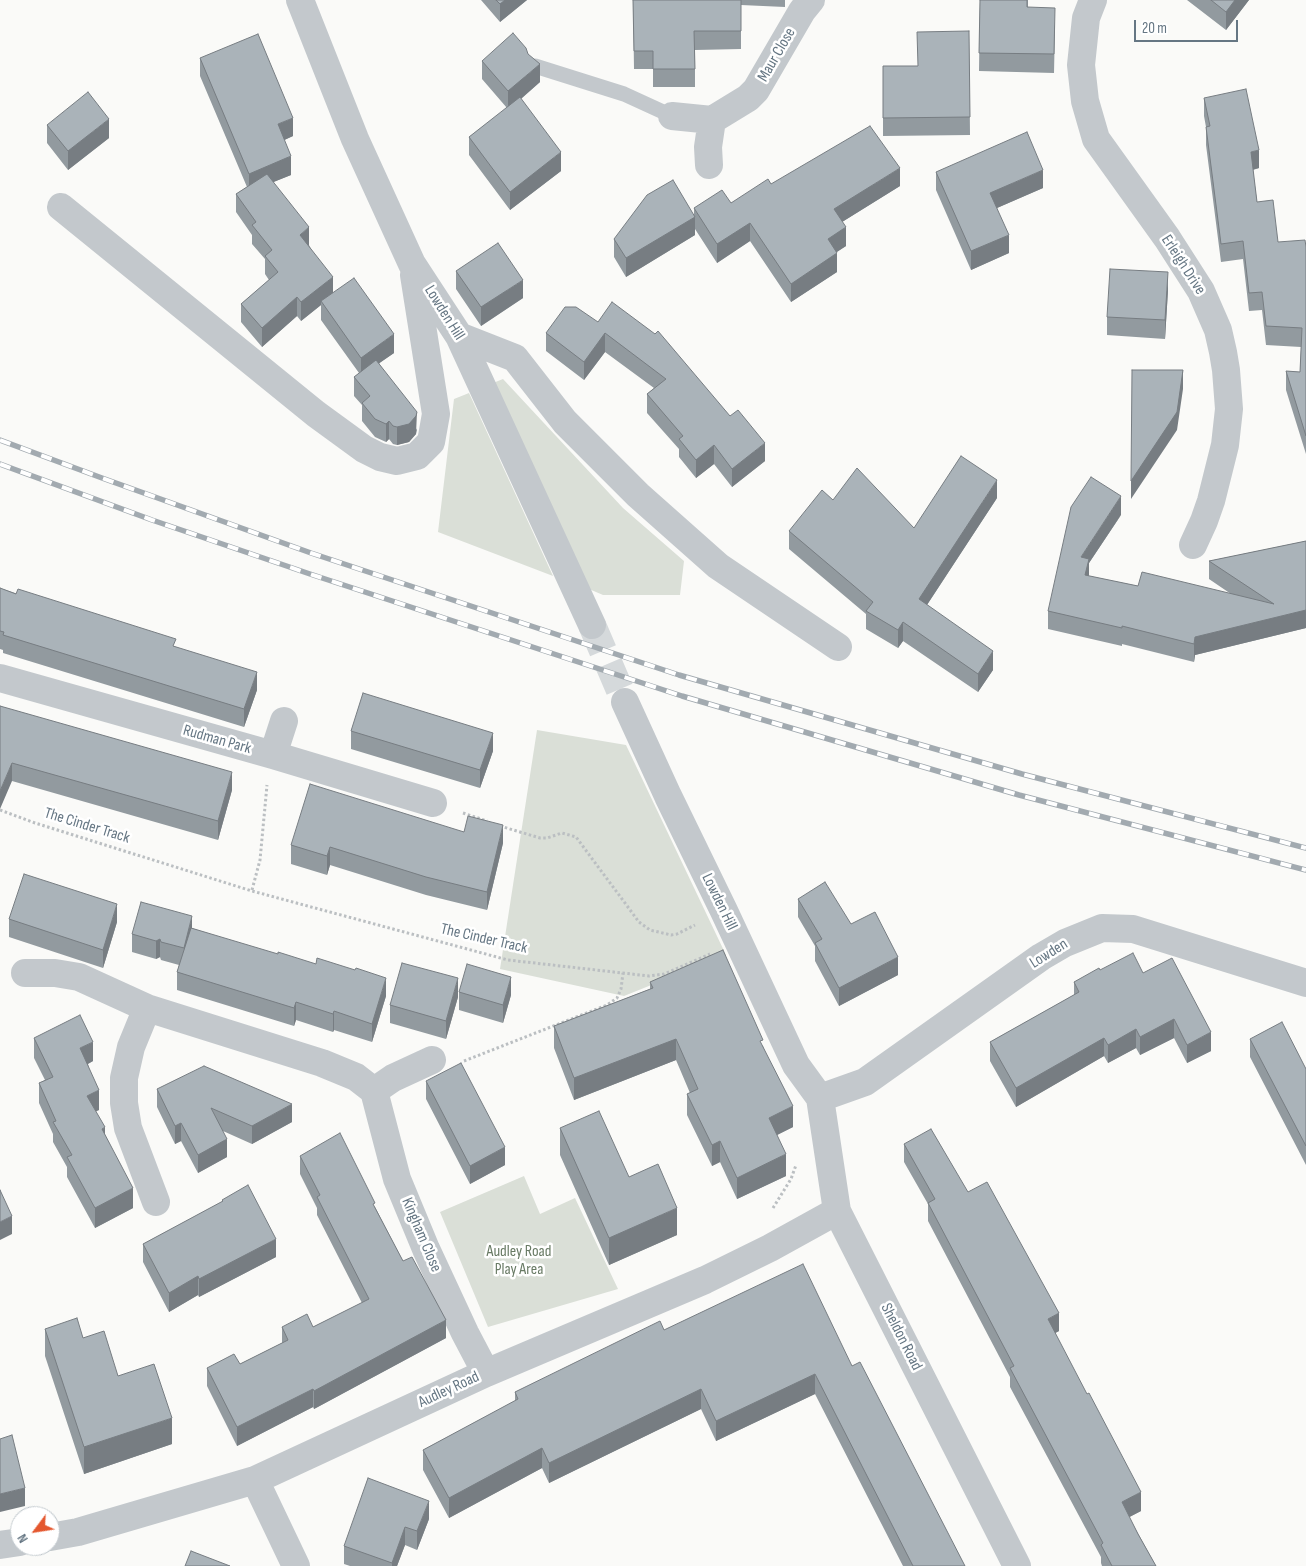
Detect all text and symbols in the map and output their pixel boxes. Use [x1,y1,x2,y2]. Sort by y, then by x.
scale bar [1136,10,1240,42]
text: 20 m [1142,19,1167,38]
street label: Maur Close [754,25,800,85]
street label: Erleigh Drive [1157,232,1209,298]
street label: Lowden Hill [420,282,468,344]
street label: Rudman Park [181,721,253,759]
street label: The Cinder Track [42,804,132,848]
street label: Lowden Hill [697,870,741,934]
street label: The Cinder Track [439,920,529,958]
street label: Lowden [1026,935,1072,973]
street label: Kingham Close [397,1195,445,1275]
park label: Audley Road Play Area [487,1242,551,1280]
street label: Sheldon Road [876,1300,926,1374]
street label: Audley Road [416,1368,482,1412]
north arrow [10,1506,60,1556]
text: N [13,1531,32,1546]

